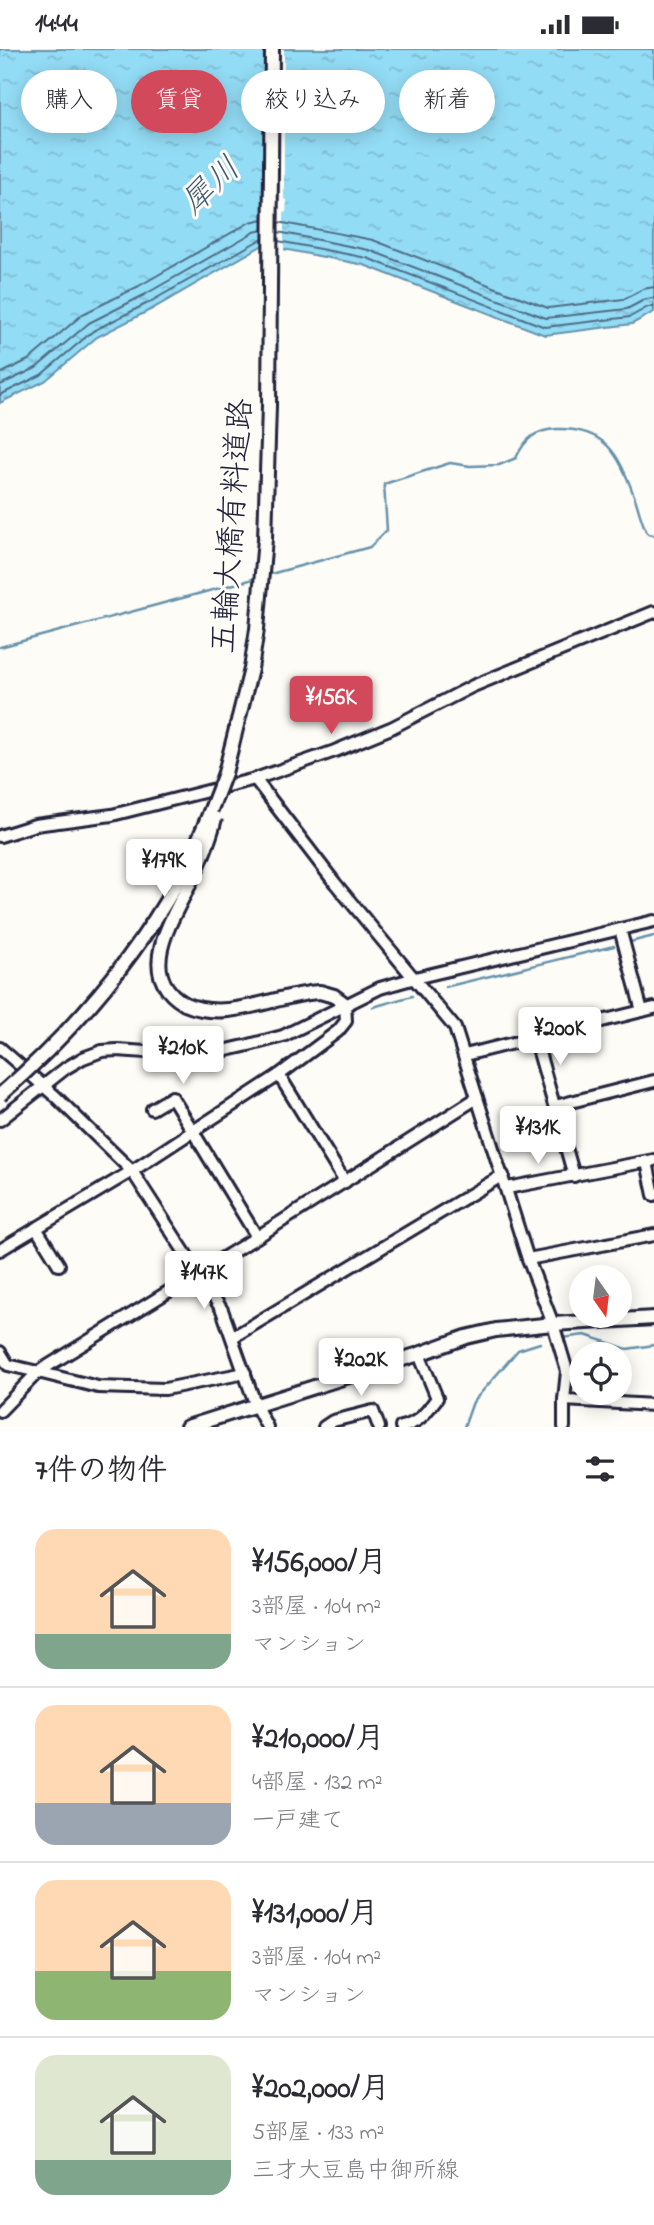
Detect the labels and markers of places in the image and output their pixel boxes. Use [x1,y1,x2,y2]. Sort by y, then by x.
pin: ¥156K [282,677,380,736]
pin: ¥179K [115,839,213,899]
pin: ¥200K [511,1007,609,1067]
pin: ¥210K [134,1027,232,1086]
pin: ¥131K [489,1107,587,1166]
pin: ¥147K [155,1251,253,1311]
pin: ¥202K [312,1339,410,1398]

